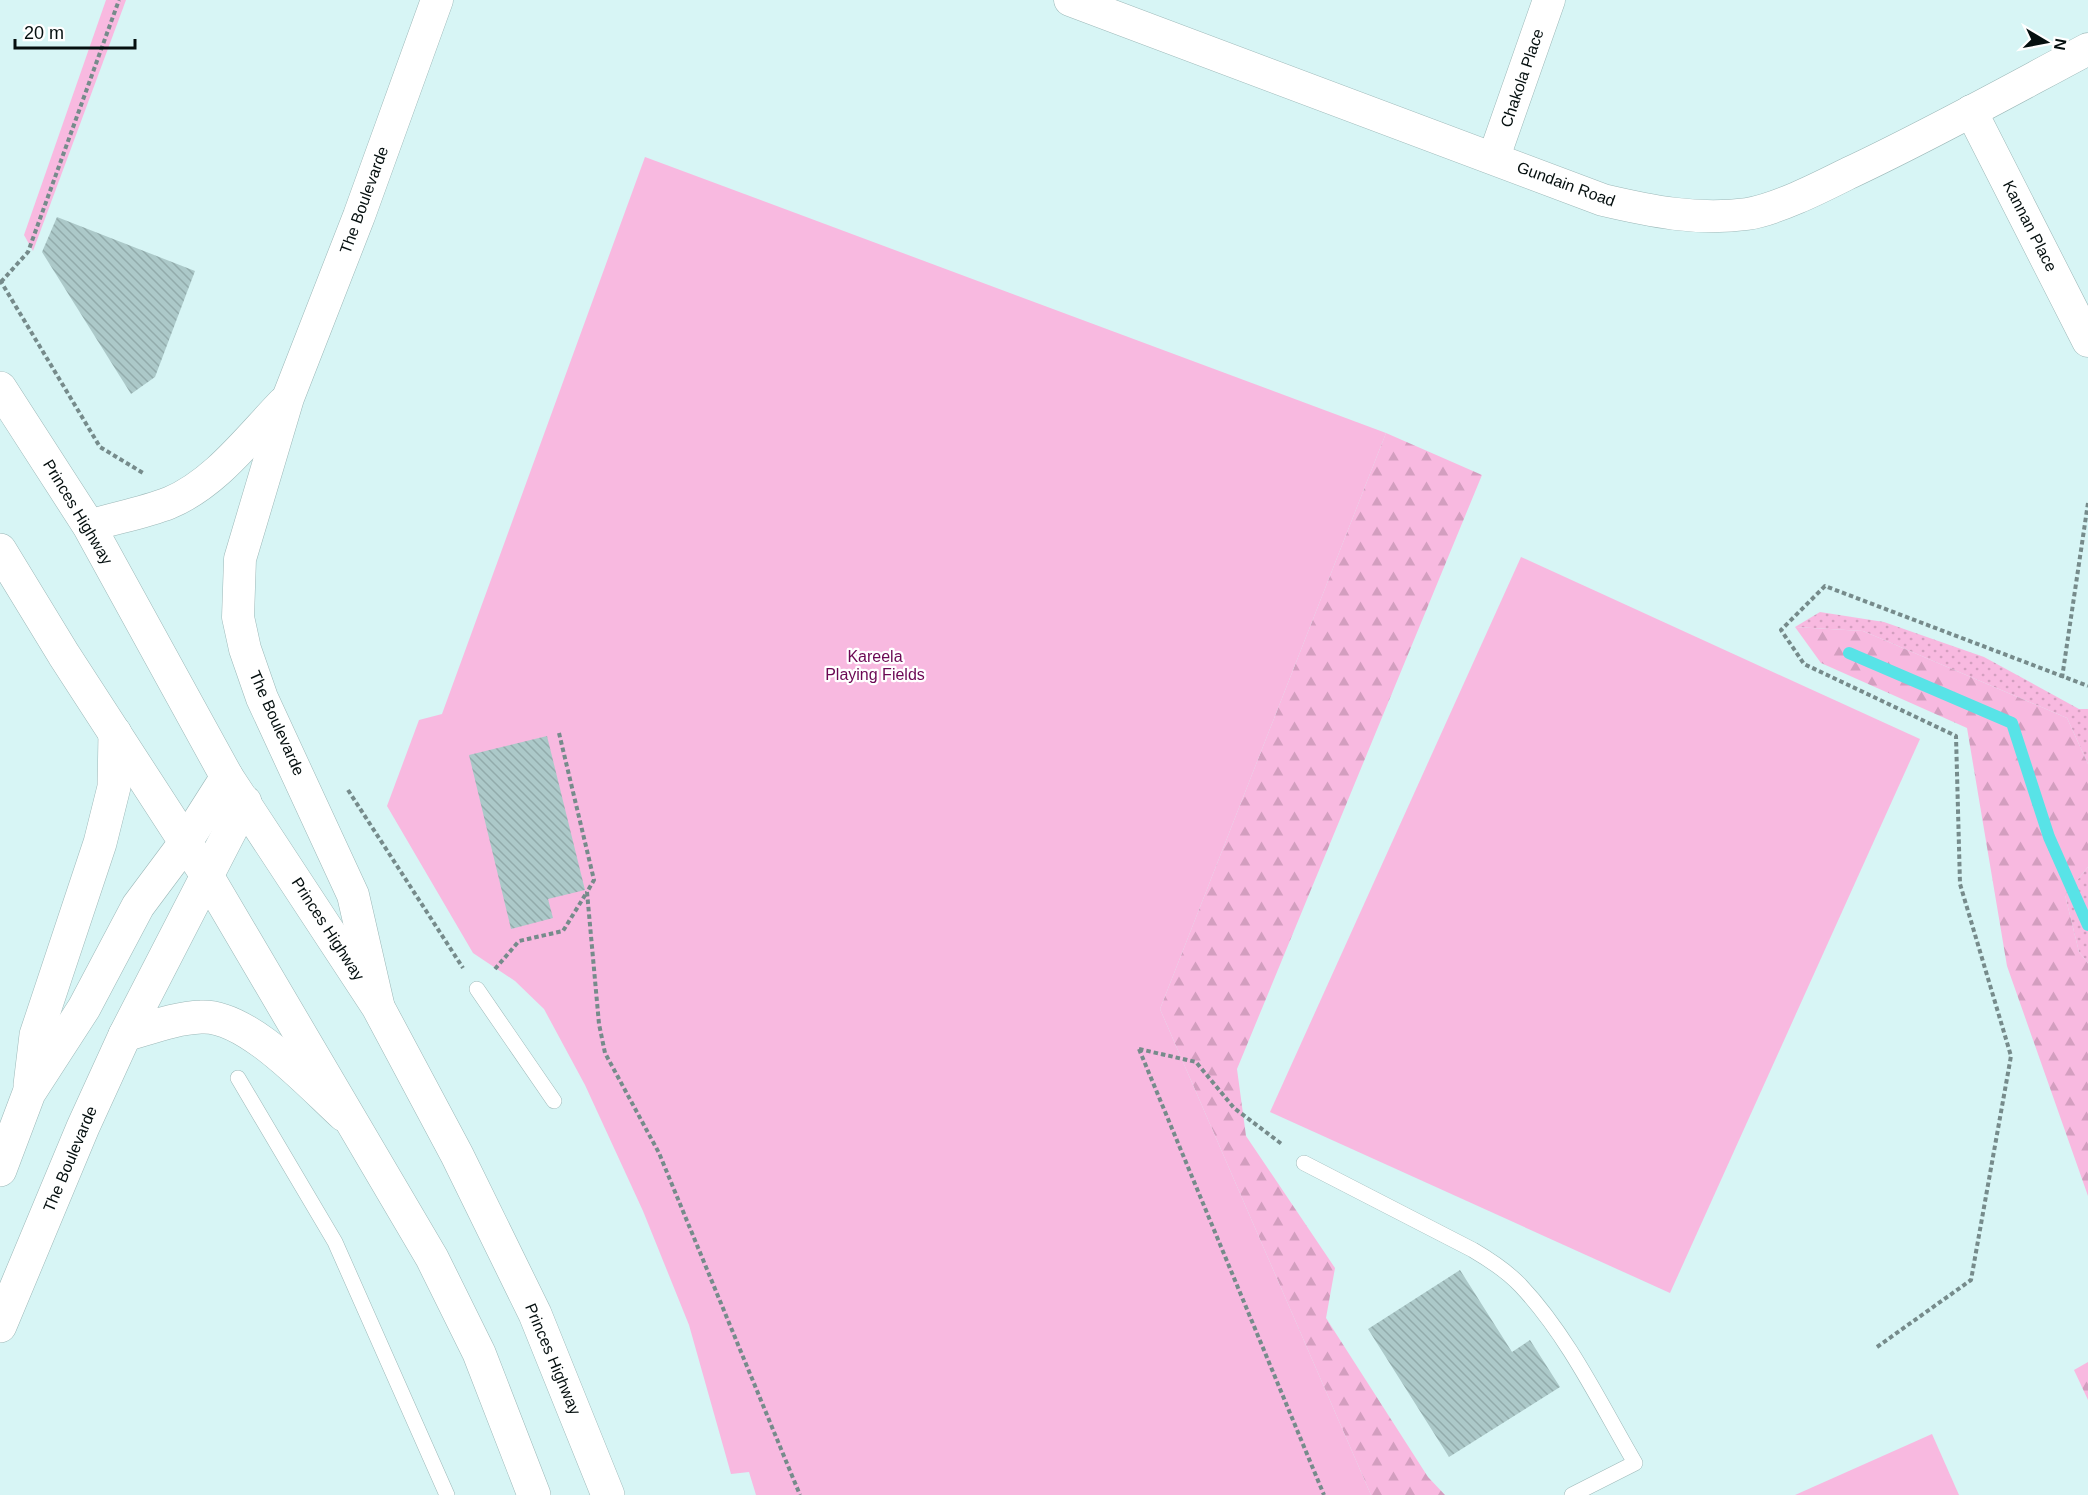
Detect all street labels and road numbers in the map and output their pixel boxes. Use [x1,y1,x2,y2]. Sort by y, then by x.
street label: Chakola Place [1497,26,1547,130]
street label: The Boulevarde [337,144,391,256]
street label: Gundain Road [1515,158,1617,210]
street label: Kannan Place [2000,178,2060,274]
street label: Princes Highway [40,457,116,567]
street label: The Boulevarde [246,668,308,778]
street label: Princes Highway [288,874,368,984]
street label: The Boulevarde [40,1104,100,1214]
street label: Princes Highway [522,1301,584,1417]

